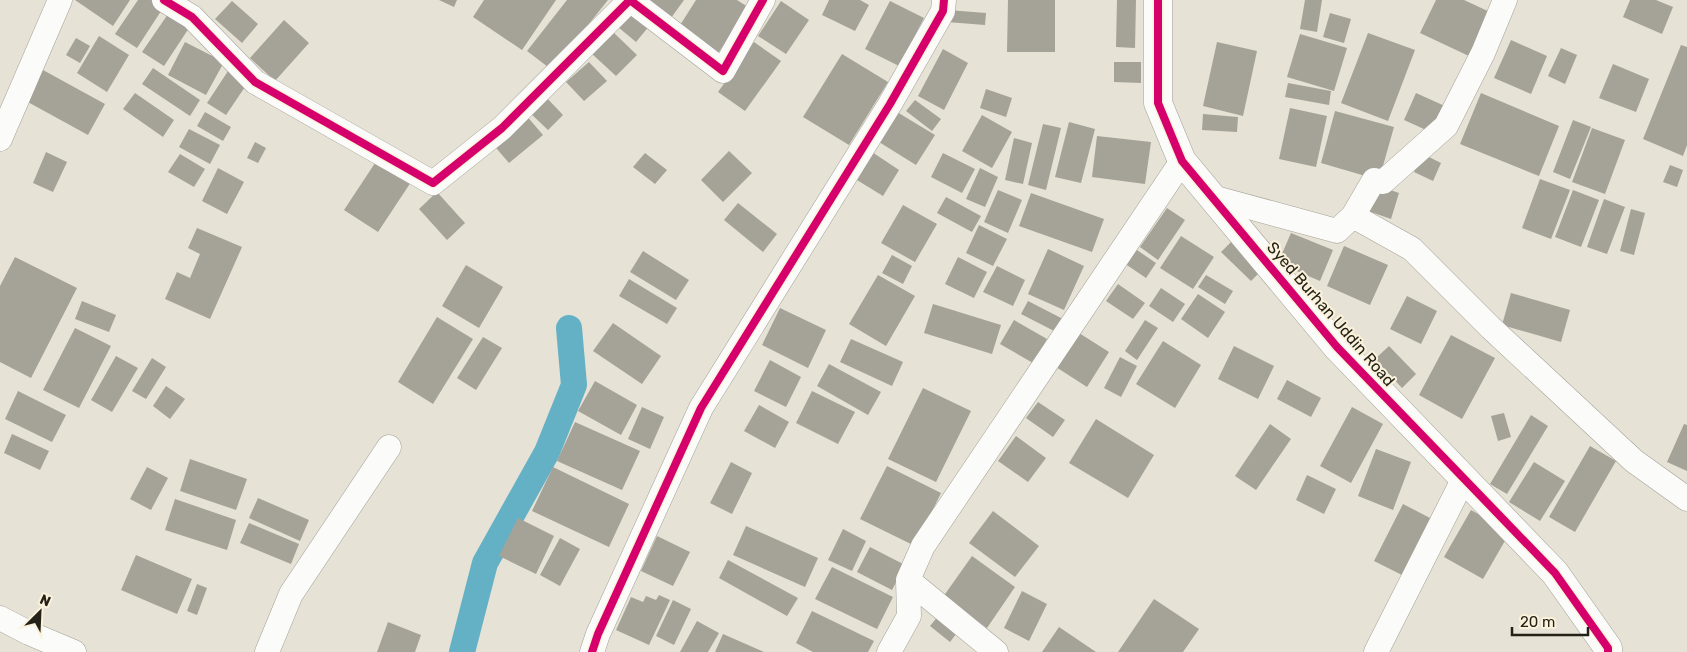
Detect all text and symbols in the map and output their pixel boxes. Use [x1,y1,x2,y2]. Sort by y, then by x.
street label: Syed Burhan Uddin Road [1263,238,1399,390]
north arrow [15,587,65,637]
text: N [37,591,53,610]
scale bar [1512,604,1588,636]
text: 20 m [1520,613,1555,631]

